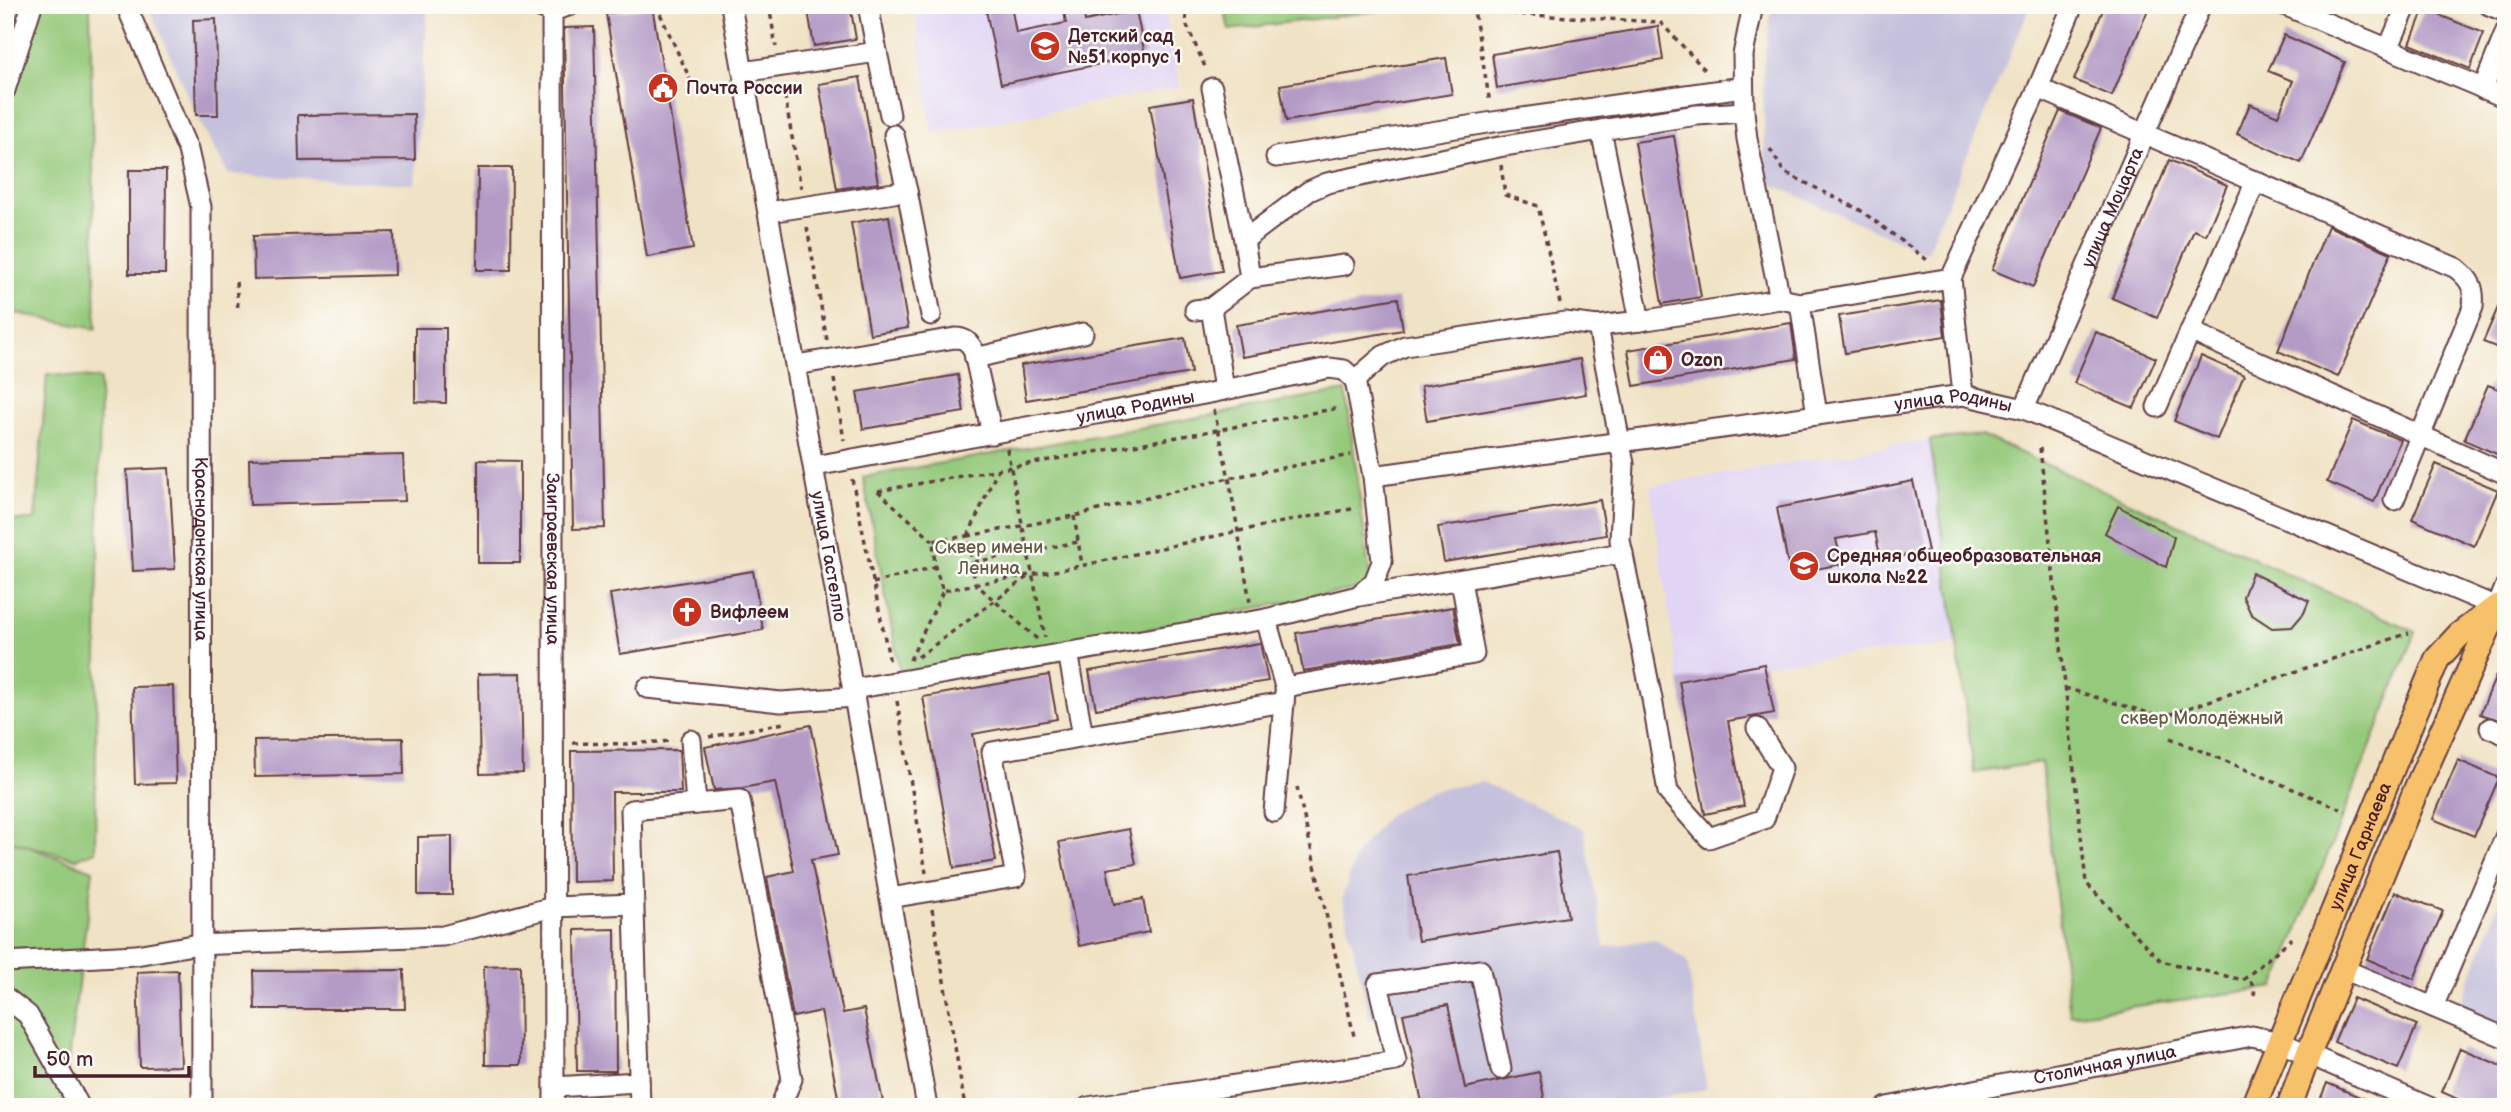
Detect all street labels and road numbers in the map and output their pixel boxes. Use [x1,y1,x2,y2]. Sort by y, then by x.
street label: улица Моцарта [2077,144,2148,271]
street label: улица Родины [1893,385,2014,417]
street label: улица Родины [1075,386,1196,428]
street label: Краснодонская улица [190,457,211,641]
street label: Заиграевская улица [542,473,563,645]
street label: улица Гастелло [807,489,851,623]
street label: улица Гарнаева [2325,779,2396,913]
street label: Столичная улица [2032,1041,2178,1089]

